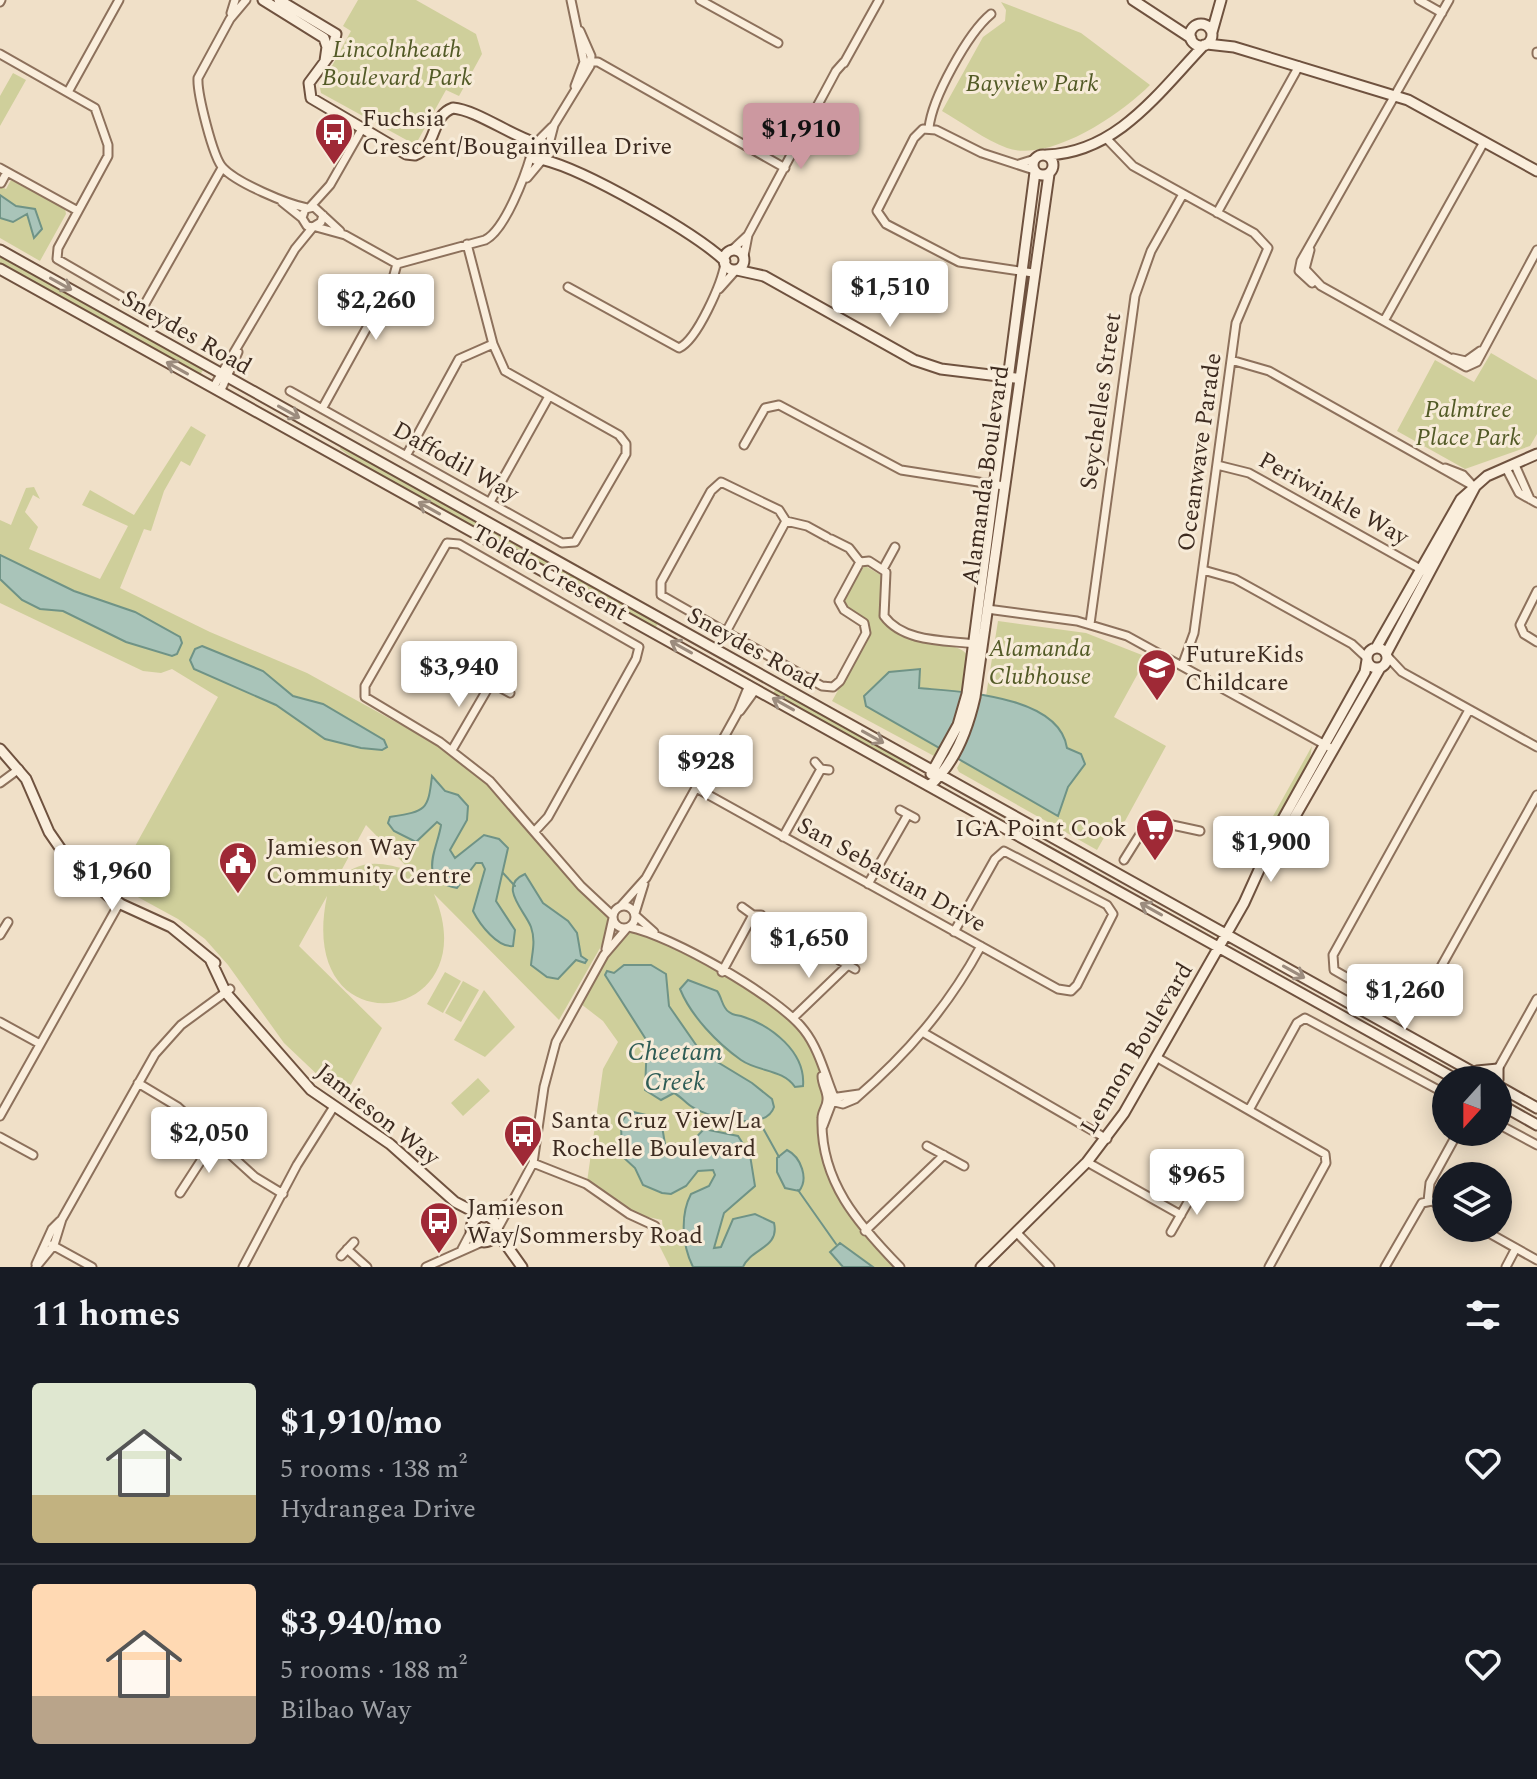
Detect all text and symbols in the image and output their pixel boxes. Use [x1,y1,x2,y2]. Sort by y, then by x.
park label: Lincolnheath Boulevard Park [322,32,472,96]
park label: Bayview Park [966,66,1098,102]
place label: Fuchsia Crescent/Bougainvillea Drive [362,101,672,165]
pin: $1,910 [736,103,866,171]
text: $1,910 [761,109,841,149]
bus stop icon: Fuchsia Crescent/Bougainvillea Drive [313,111,355,166]
pin: $1,510 [825,261,955,329]
text: $1,510 [850,267,930,307]
pin: $2,260 [311,274,441,342]
one-way arrow [48,276,72,292]
text: $2,260 [336,280,416,320]
street label: Sneydes Road [115,281,258,385]
street label: Seychelles Street [1071,310,1131,492]
street label: Oceanwave Parade [1168,351,1232,554]
one-way arrow [166,359,190,375]
street label: Alamanda Boulevard [953,363,1019,587]
park label: Palmtree Place Park [1415,392,1521,456]
one-way arrow [276,405,300,420]
street label: Daffodil Way [386,412,527,512]
street label: Periwinkle Way [1252,443,1417,556]
one-way arrow [418,499,441,515]
street label: Toledo Crescent [465,515,634,631]
street label: Sneydes Road [680,598,825,700]
park label: Alamanda Clubhouse [988,631,1091,695]
place label: FutureKids Childcare [1185,637,1304,701]
one-way arrow [670,639,693,655]
pin: $3,940 [394,641,524,709]
text: $3,940 [419,647,499,687]
school or university icon: FutureKids Childcare [1136,647,1178,702]
one-way arrow [771,696,795,711]
one-way arrow [861,730,884,746]
pin: $928 [659,735,753,803]
text: $928 [677,741,735,781]
supermarket icon: IGA Point Cook [1134,807,1176,862]
street label: San Sebastian Drive [790,808,993,942]
place label: IGA Point Cook [955,811,1127,847]
pin: $1,900 [1206,816,1336,884]
text: $1,900 [1231,822,1311,862]
place label: Jamieson Way Community Centre [266,830,471,894]
public building icon: Jamieson Way Community Centre [217,840,259,895]
pin: $1,960 [47,845,177,913]
text: $1,960 [72,851,152,891]
one-way arrow [1140,901,1163,917]
pin: $1,650 [744,912,874,980]
text: $1,650 [769,918,849,958]
street label: Lennon Boulevard [1071,956,1202,1141]
pin: $1,260 [1340,964,1470,1032]
one-way arrow [1282,965,1305,981]
text: $1,260 [1365,970,1445,1010]
water label: Cheetam Creek [627,1032,723,1102]
street label: Jamieson Way [307,1055,449,1176]
north arrow [1432,1066,1512,1146]
map controls [1432,1066,1512,1242]
place label: Santa Cruz View/La Rochelle Boulevard [551,1103,762,1167]
pin: $2,050 [144,1107,274,1175]
text: $2,050 [169,1113,249,1153]
bus stop icon: Santa Cruz View/La Rochelle Boulevard [502,1113,544,1168]
pin: $965 [1150,1149,1244,1217]
text: $965 [1168,1155,1226,1195]
button: layers [1432,1162,1512,1242]
place label: Jamieson Way/Sommersby Road [467,1190,703,1254]
bus stop icon: Jamieson Way/Sommersby Road [418,1200,460,1255]
text: 11 homes [32,1289,181,1341]
icon: filters [1461,1293,1505,1337]
text: $1,910/mo [280,1397,442,1449]
icon: home [96,1415,192,1511]
icon: heart [1461,1441,1505,1485]
text: 5 rooms · 138 m² [280,1449,467,1489]
text: Hydrangea Drive [280,1489,476,1529]
text: $3,940/mo [280,1598,442,1650]
icon: home [96,1616,192,1712]
icon: heart [1461,1642,1505,1686]
text: 5 rooms · 188 m² [280,1650,467,1690]
text: Bilbao Way [280,1690,411,1730]

